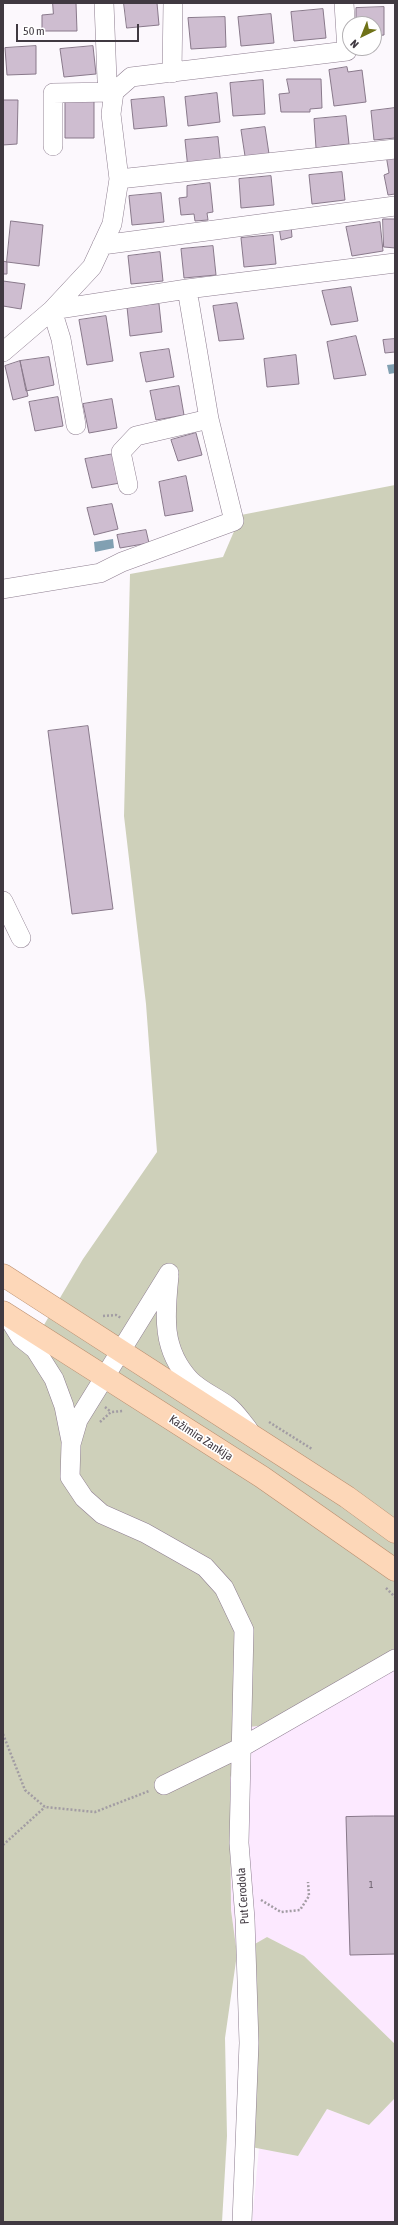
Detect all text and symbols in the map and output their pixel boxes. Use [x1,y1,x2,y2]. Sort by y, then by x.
scale bar [18,16,141,42]
north arrow [342,16,382,56]
text: 50 m [23,24,45,38]
text: N [348,37,361,51]
street label: Kažimira Zankija [166,1412,236,1464]
street label: Put Cerodola [234,1867,252,1925]
house number: 1 [369,1879,373,1891]

